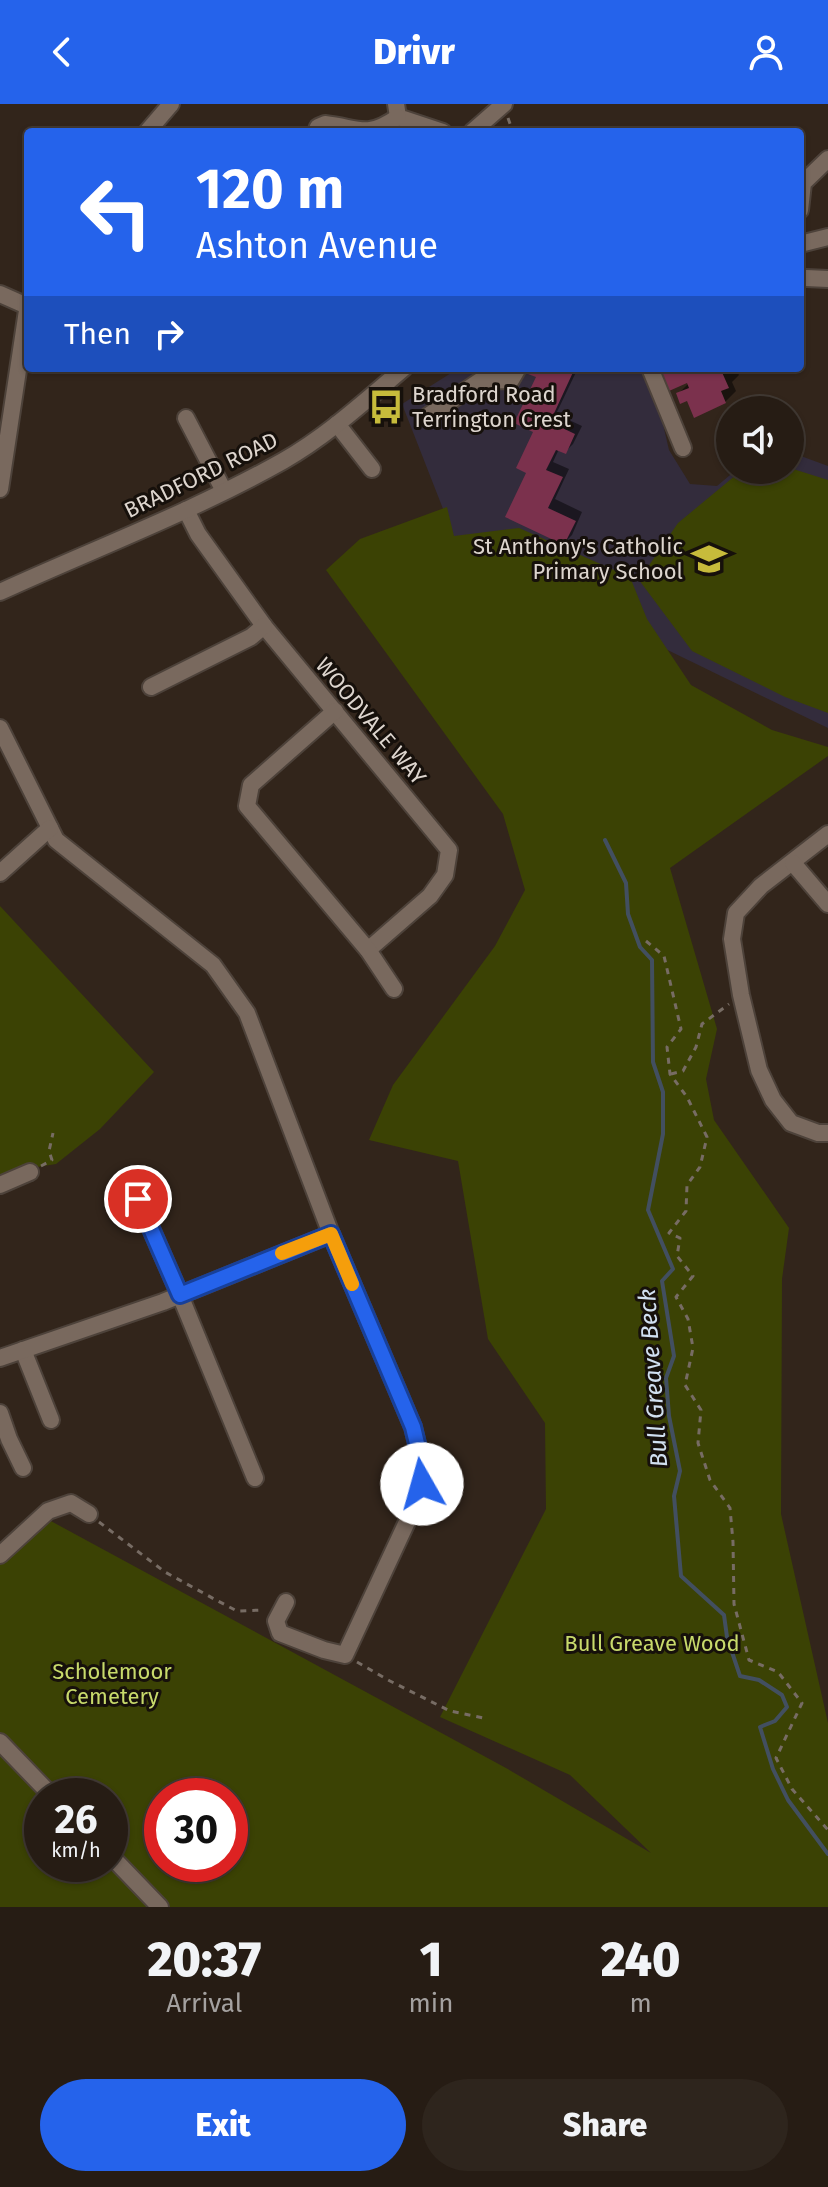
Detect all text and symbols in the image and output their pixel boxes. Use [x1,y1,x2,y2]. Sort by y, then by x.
icon: back [40,30,84,74]
text: Drivr [373,30,455,74]
icon: person [744,30,788,74]
text: 120 m [196,156,344,223]
icon: left [64,160,168,264]
text: Ashton Avenue [196,224,438,268]
icon: right [147,312,191,356]
text: Then [64,316,131,352]
place label: Bradford Road Terrington Crest [412,381,571,433]
bus stop icon: Bradford Road Terrington Crest [367,388,405,426]
map controls [716,396,804,484]
button: sound [716,396,804,484]
street label: BRADFORD ROAD [120,426,282,524]
place label: St Anthony's Catholic Primary School [473,533,683,585]
school or university icon: St Anthony's Catholic Primary School [690,540,728,578]
street label: WOODVALE WAY [310,652,432,790]
pin [104,1165,172,1233]
icon: arrive [116,1177,160,1221]
water label: Bull Greave Beck [633,1288,673,1468]
position arrow [380,1442,464,1526]
park label: Bull Greave Wood [564,1630,740,1657]
park label: Scholemoor Cemetery [52,1658,172,1710]
speed limit sign: 30 [144,1778,248,1882]
text: 26 [54,1796,98,1844]
text: km/h [51,1838,101,1862]
text: 20:37 [147,1931,261,1989]
text: 1 [420,1931,442,1989]
text: 240 [601,1931,681,1989]
text: Arrival [166,1988,242,2019]
text: min [409,1988,453,2019]
text: m [630,1988,652,2019]
button: Exit [40,2079,406,2171]
button: Share [422,2079,788,2171]

